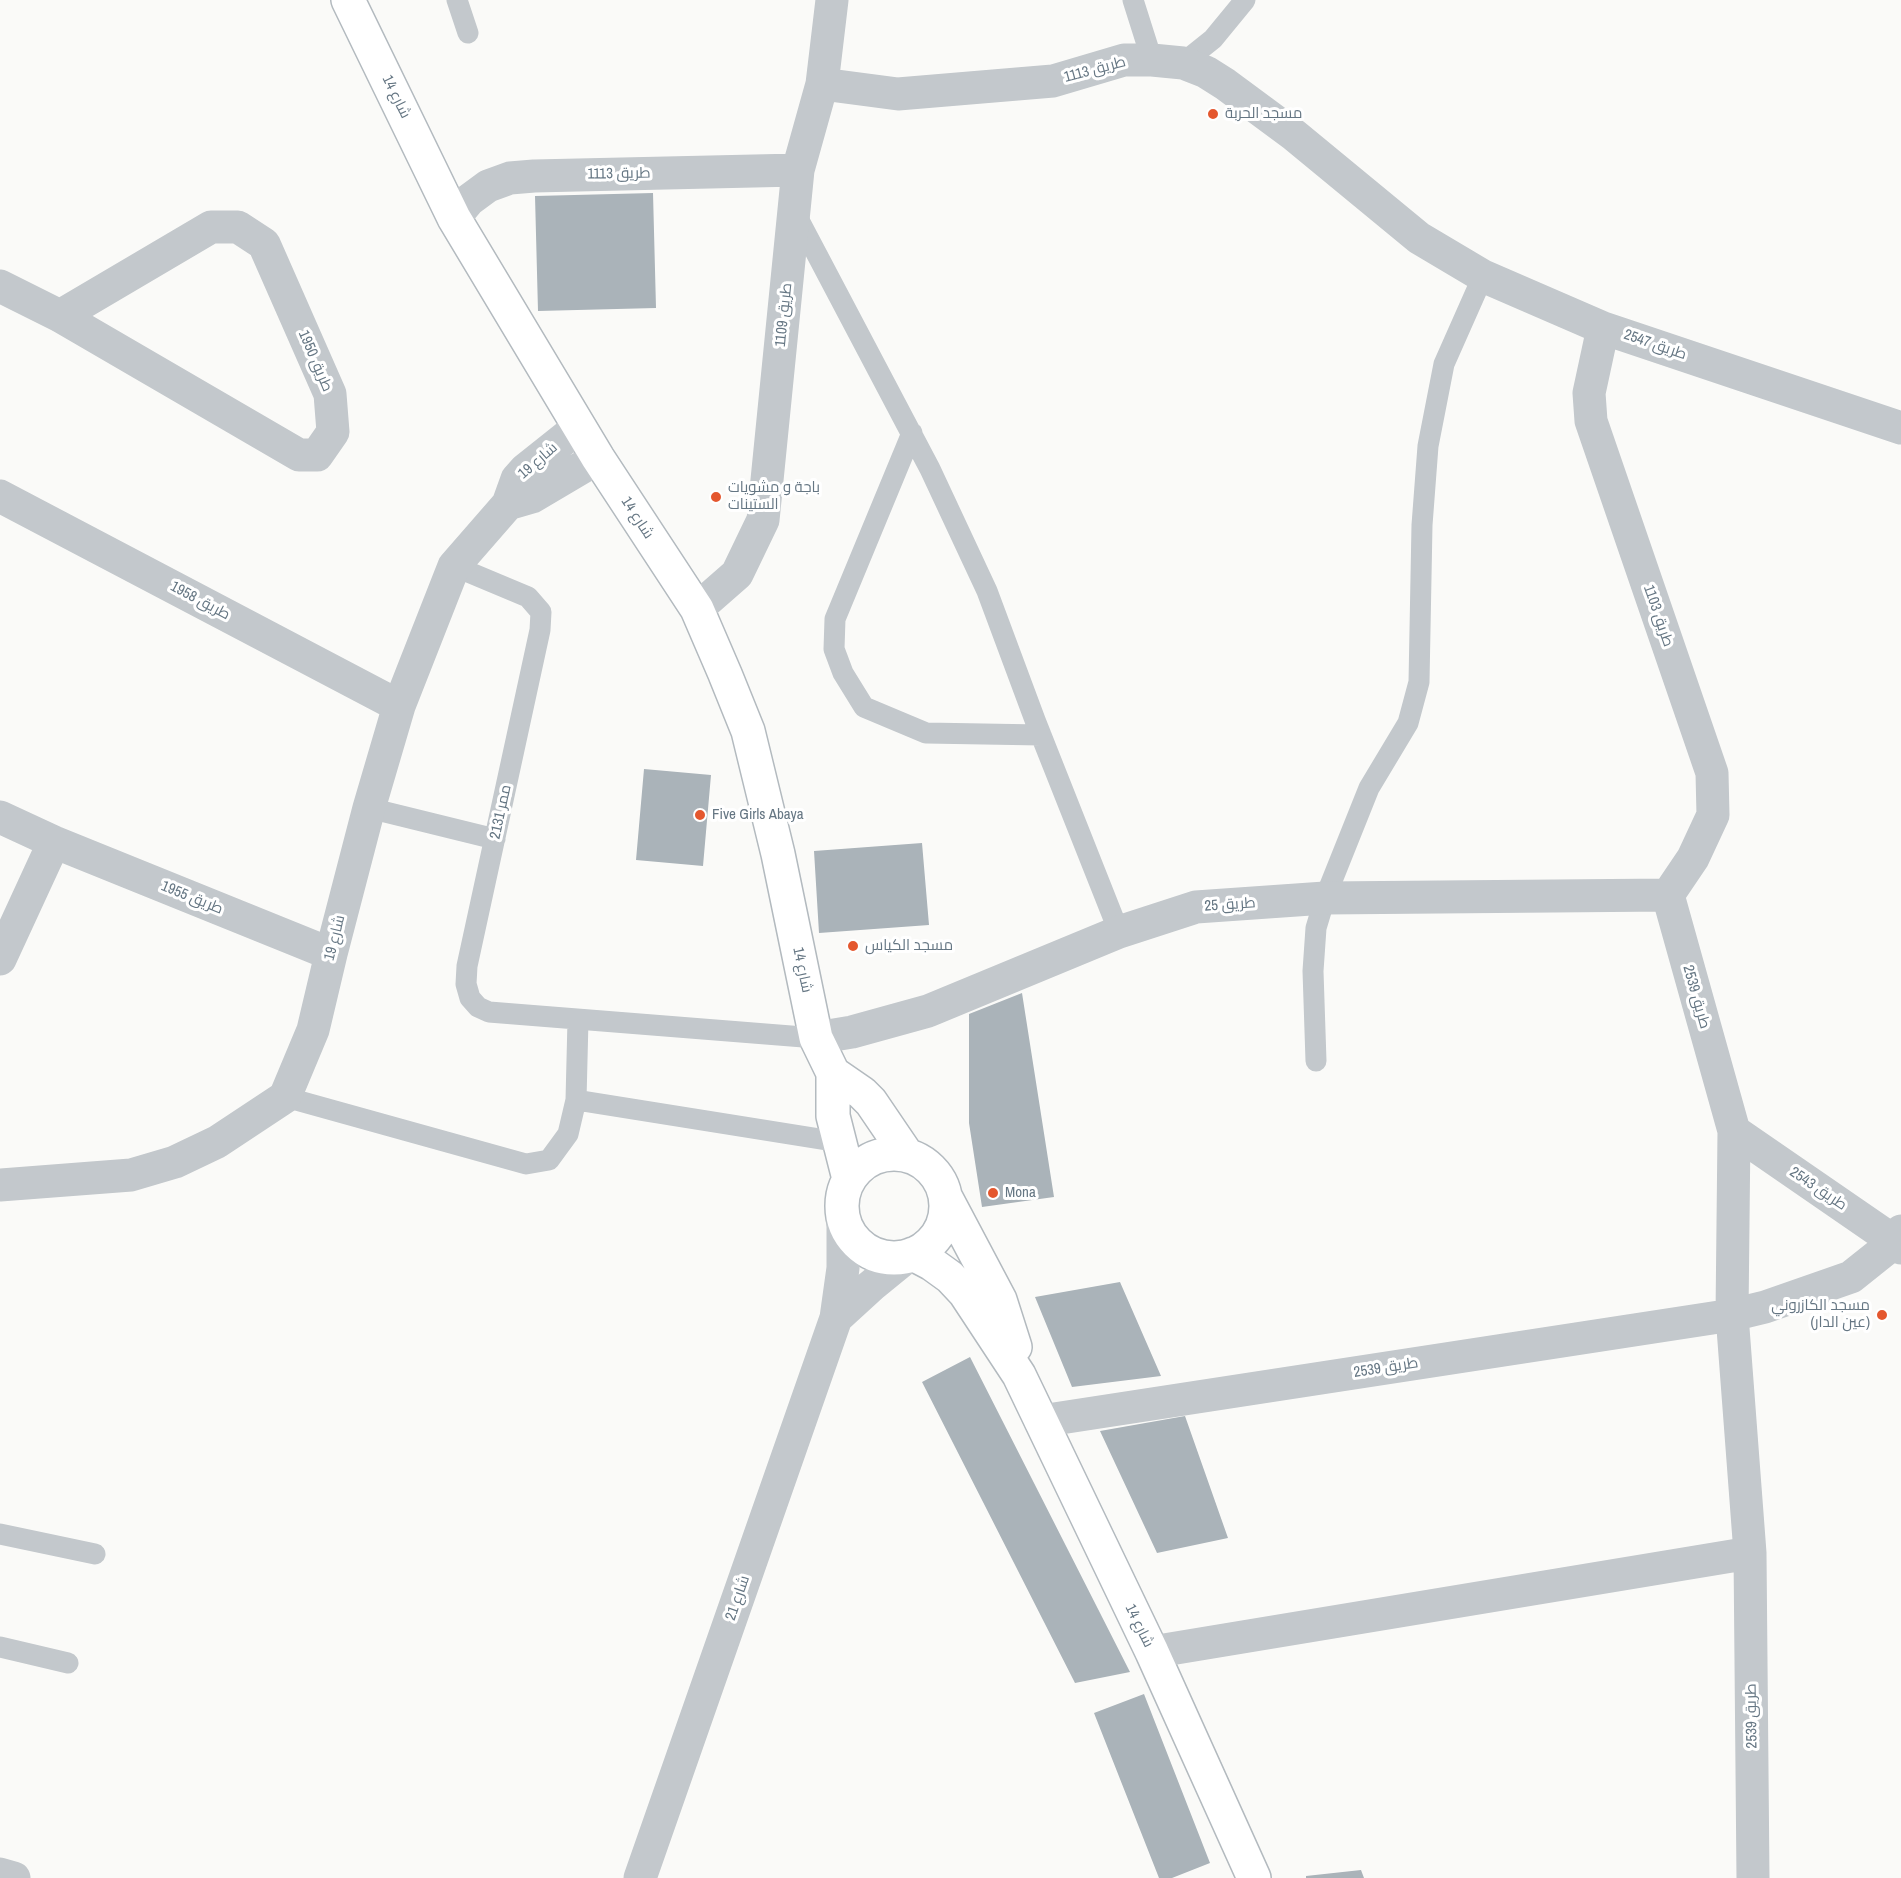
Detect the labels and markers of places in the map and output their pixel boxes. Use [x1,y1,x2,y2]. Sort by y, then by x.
place label: مسجد الحربة [1225,105,1302,123]
marker: مسجد الحربة [1206,107,1220,121]
place label: باجة و مشويات الستينات [728,479,820,514]
marker: باجة و مشويات الستينات [709,490,723,504]
place label: Five Girls Abaya [712,806,804,824]
marker: Five Girls Abaya [693,808,707,822]
place label: مسجد الكياس [865,937,953,955]
marker: مسجد الكياس [846,939,860,953]
place label: Mona [1005,1184,1036,1202]
marker: Mona [986,1186,1000,1200]
place label: مسجد الكازروني (عين الدار) [1771,1297,1870,1332]
marker: مسجد الكازروني (عين الدار) [1875,1308,1889,1322]

